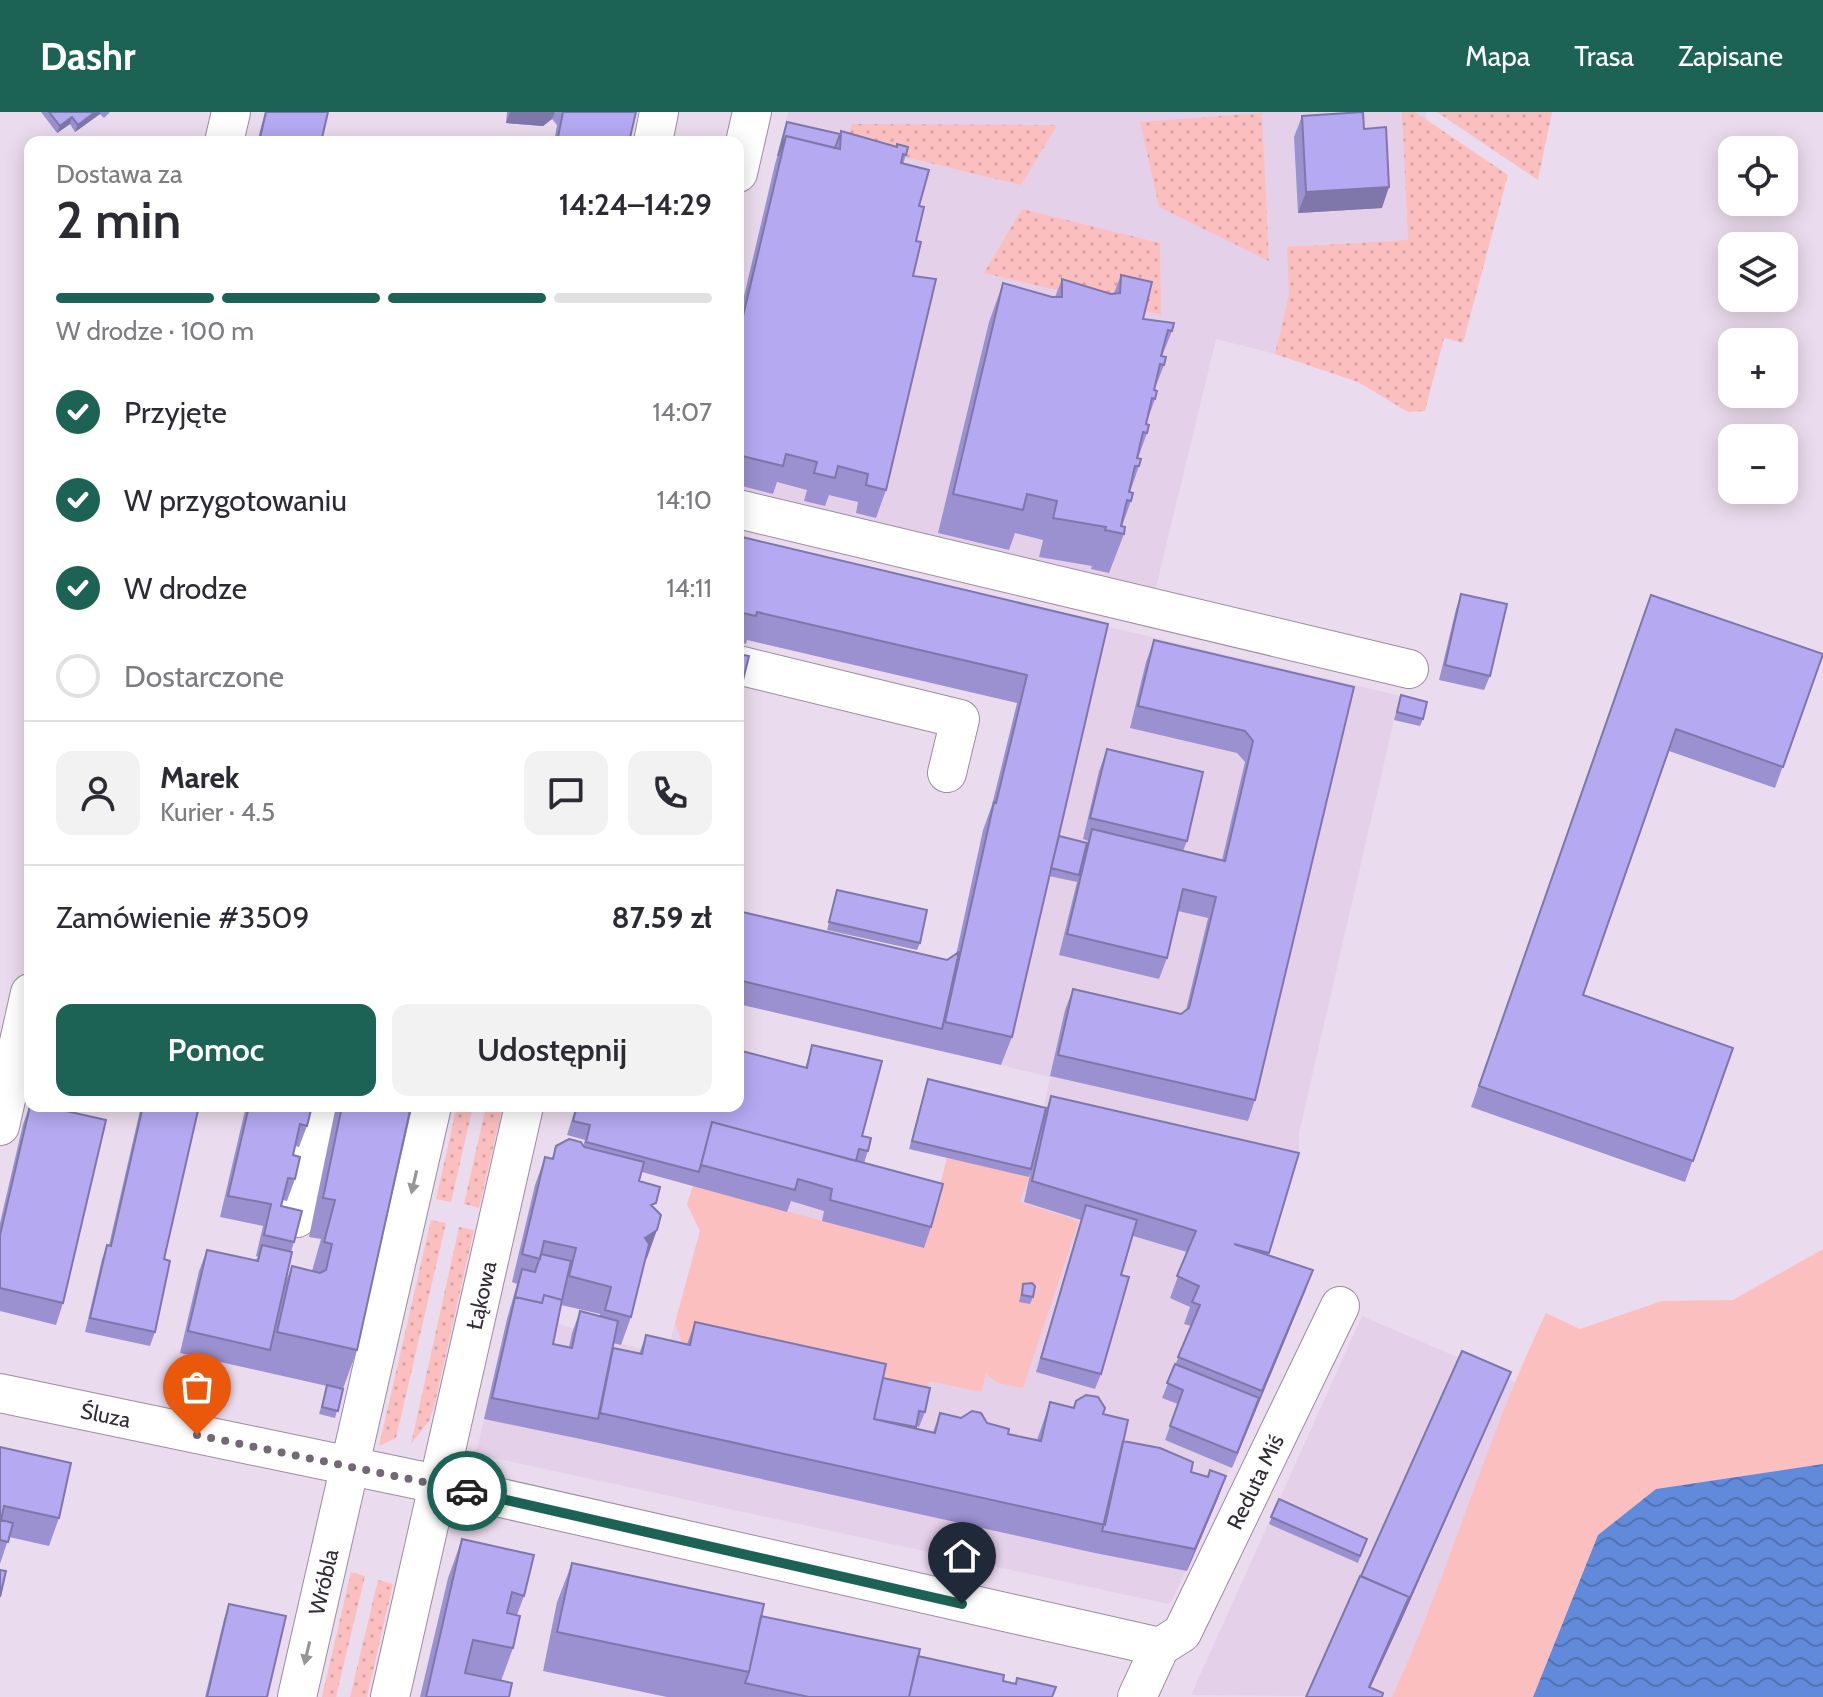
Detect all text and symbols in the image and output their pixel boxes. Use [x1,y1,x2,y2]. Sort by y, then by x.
text: Dashr [40,33,136,80]
text: Mapa [1465,39,1530,73]
text: Trasa [1574,39,1634,73]
text: Zapisane [1678,39,1783,73]
map controls [1718,136,1798,504]
button: locate [1718,136,1798,216]
text: Dostawa za [56,158,183,190]
text: 14:24–14:29 [559,186,712,223]
text: 2 min [56,188,181,251]
button: layers [1718,232,1798,312]
text: W drodze · 100 m [56,315,254,347]
button: + [1718,328,1798,408]
icon: check [56,390,100,434]
text: Przyjęte [124,394,227,431]
text: 14:07 [652,396,712,428]
button: − [1718,424,1798,504]
icon: check [56,478,100,522]
text: W przygotowaniu [124,482,347,519]
text: 14:10 [656,484,712,516]
icon: check [56,566,100,610]
text: W drodze [124,570,247,607]
text: 14:11 [666,572,712,604]
text: Dostarczone [124,658,284,695]
button: person [56,751,140,835]
button: chat [524,751,608,835]
button: phone [628,751,712,835]
text: Marek [160,759,239,796]
text: Kurier · 4.5 [160,796,275,828]
text: Zamówienie #3509 [56,899,310,936]
text: 87.59 zł [611,899,712,936]
button: Pomoc [56,1004,376,1096]
button: Udostępnij [392,1004,712,1096]
one-way arrow [408,1170,420,1195]
street label: Łąkowa [461,1258,503,1332]
pin [163,1353,231,1435]
icon: bag [175,1365,219,1409]
street label: Śluza [78,1397,134,1434]
street label: Reduta Miś [1221,1430,1290,1534]
courier [427,1451,507,1531]
icon: car [445,1469,489,1513]
pin [928,1522,996,1604]
icon: home [940,1534,984,1578]
street label: Wróbla [303,1546,344,1618]
one-way arrow [301,1641,313,1666]

